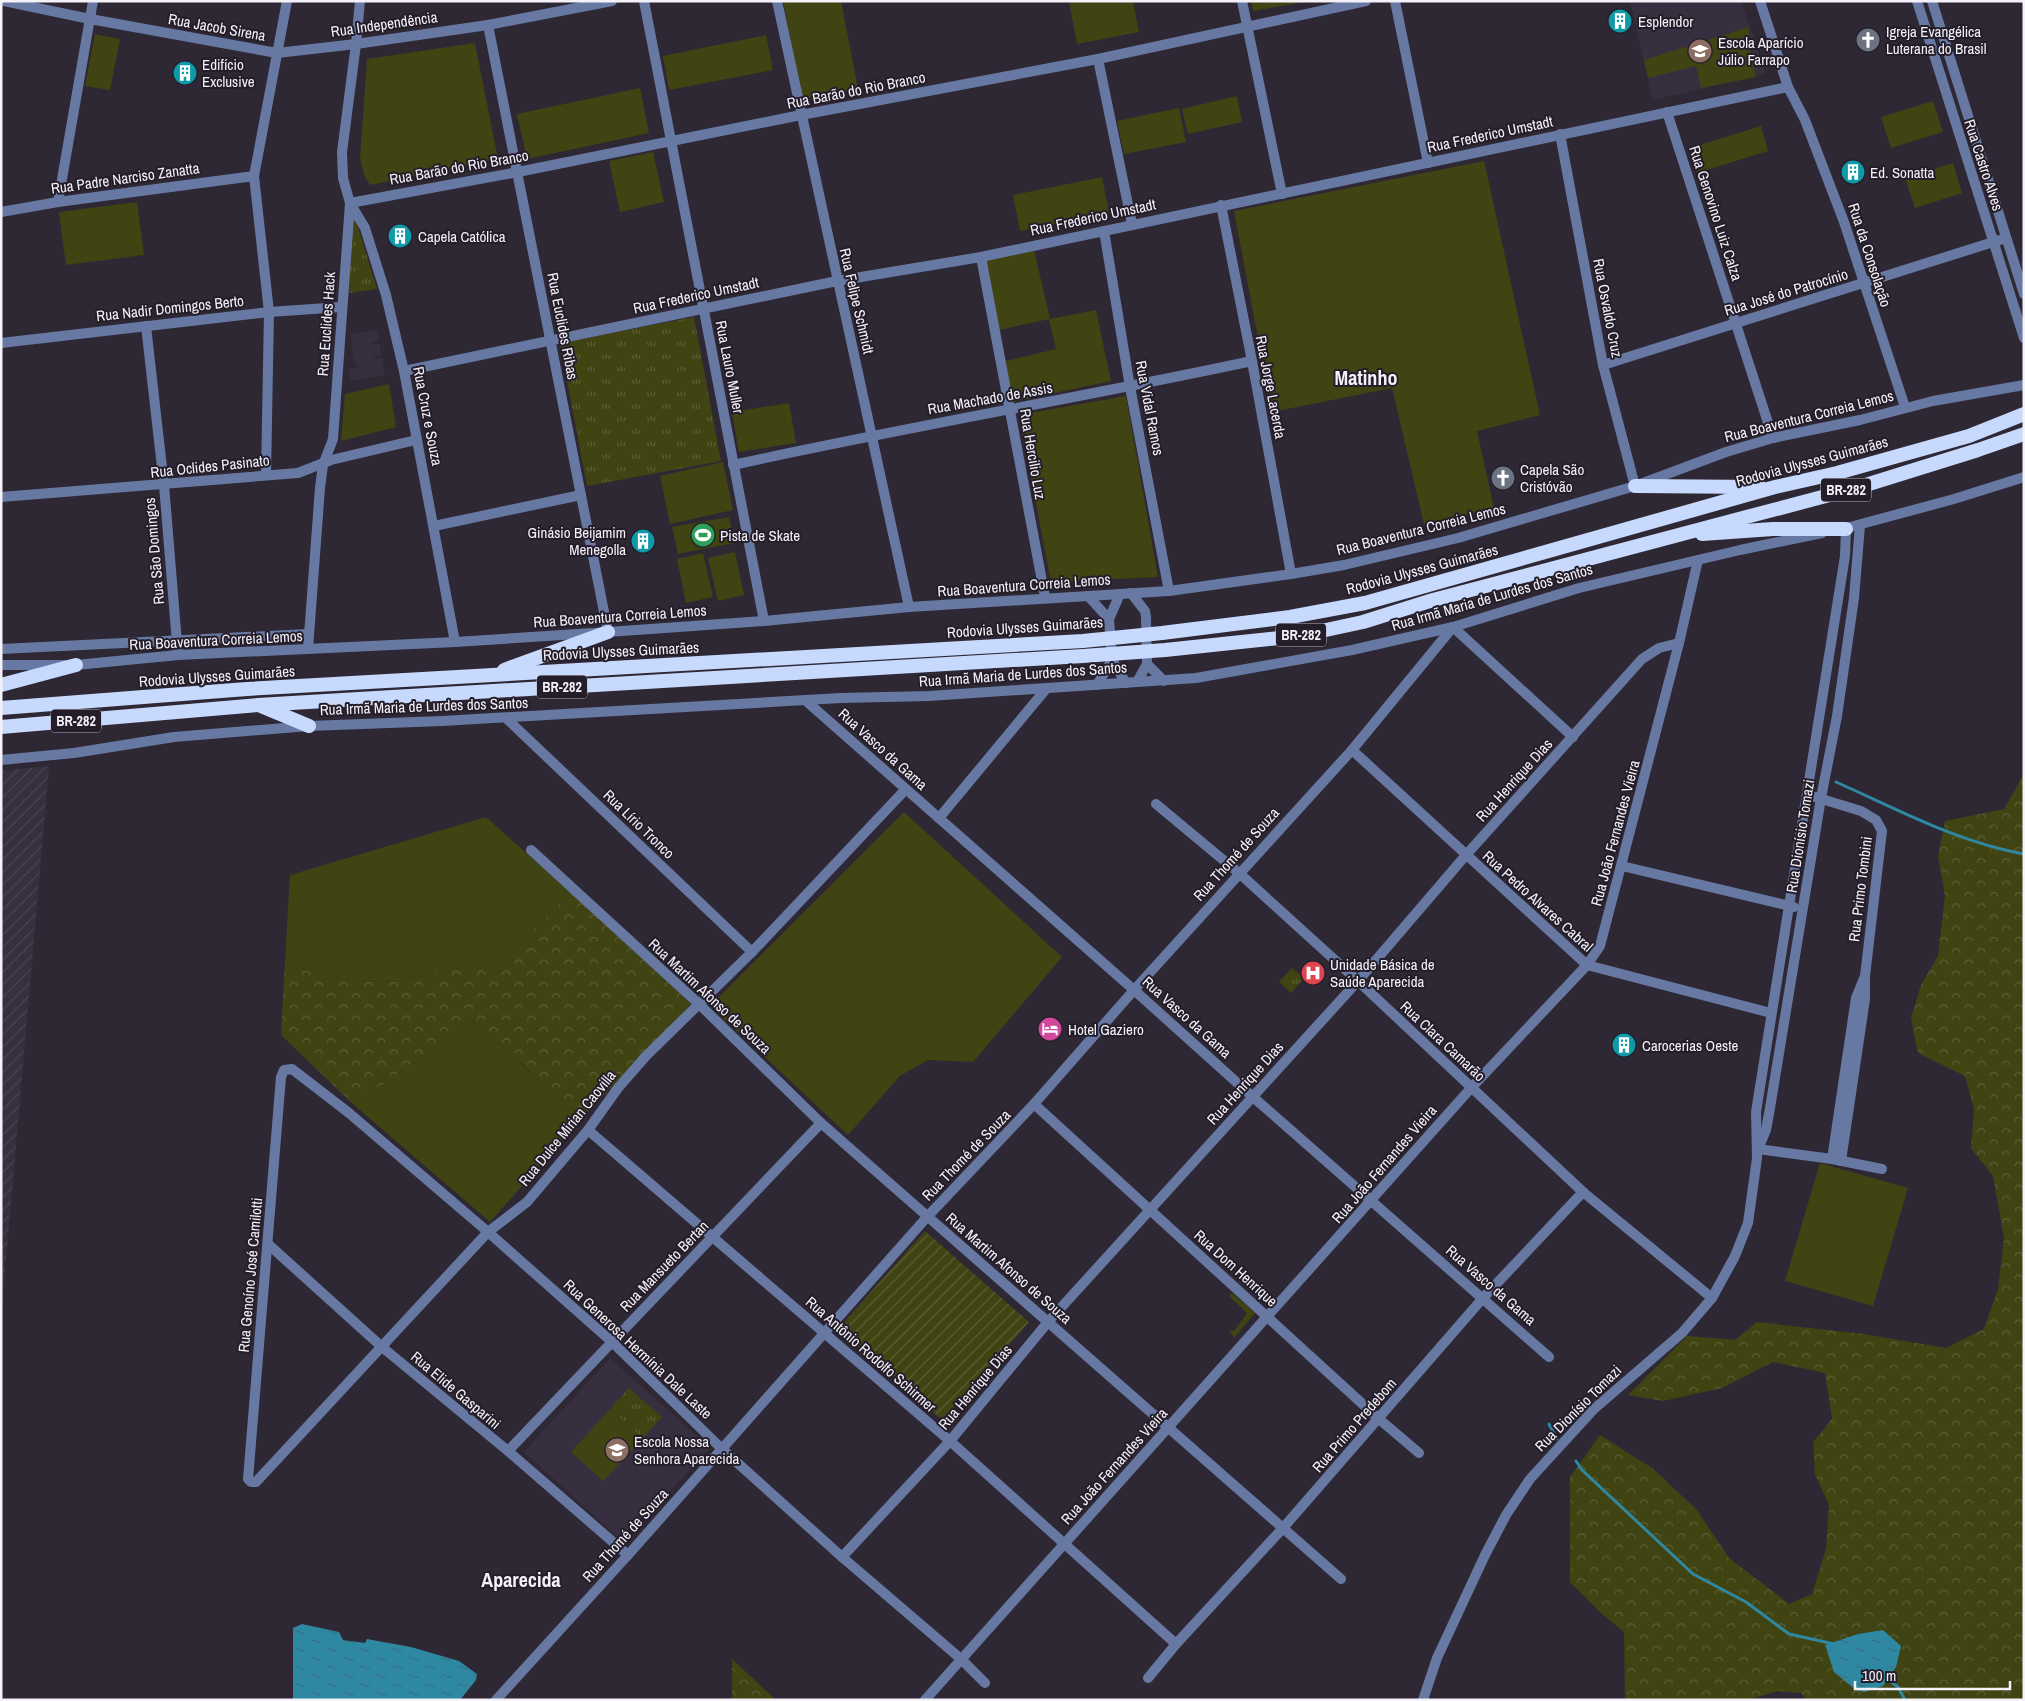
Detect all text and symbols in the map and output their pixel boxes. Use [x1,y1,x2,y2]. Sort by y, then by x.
street label: Rua Independência [329,6,439,42]
street label: Rua Jacob Sirena [167,8,267,46]
building icon: Esplendor [1607,8,1633,34]
place label: Esplendor [1638,11,1693,32]
place label: Igreja Evangélica Luterana do Brasil [1886,21,1987,59]
church icon: Igreja Evangélica Luterana do Brasil [1855,27,1881,53]
place label: Escola Aparício Júlio Farrapo [1718,32,1804,70]
school or university icon: Escola Aparício Júlio Farrapo [1687,38,1713,64]
place label: Edifício Exclusive [202,54,255,92]
building icon: Edifício Exclusive [172,60,198,86]
street label: Rua Barão do Rio Branco [785,66,927,114]
street label: Rua Frederico Umstadt [1425,110,1555,158]
street label: Rua Castro Alves [1959,117,2009,213]
street label: Rua Genovino Luiz Calza [1684,143,1748,283]
street label: Rua Barão do Rio Branco [388,144,530,190]
street label: Rua Padre Narciso Zanatta [49,157,201,199]
building icon: Ed. Sonatta [1840,159,1866,185]
place label: Ed. Sonatta [1870,162,1934,183]
street label: Rua Frederico Umstadt [1028,193,1158,241]
street label: Rua da Consolação [1843,200,1897,310]
building icon: Capela Católica [387,223,413,249]
place label: Capela Católica [418,226,506,247]
street label: Rua Felipe Schmidt [835,246,880,357]
street label: Rua Osvaldo Cruz [1588,257,1628,359]
street label: Rua José do Patrocínio [1721,263,1851,321]
street label: Rua Euclides Hack [312,270,340,377]
street label: Rua Euclides Ribas [542,271,584,381]
street label: Rua Frederico Umstadt [631,271,761,319]
street label: Rua Nadir Domingos Berto [95,290,245,326]
street label: Rua Lauro Muller [711,319,749,415]
street label: Rua Jorge Lacerda [1251,334,1291,440]
street label: Rua Vidal Ramos [1131,359,1169,457]
district label: Matinho [1335,364,1397,391]
street label: Rua Cruz e Souza [408,365,448,467]
street label: Rua Machado de Assis [926,377,1054,419]
street label: Rua Boaventura Correia Lemos [1722,385,1896,447]
street label: Rua Hercilio Luz [1015,407,1051,501]
street label: Rodovia Ulysses Guimarães [1734,431,1890,491]
street label: Rua Oclides Pasinato [149,449,271,483]
place label: Capela São Cristóvão [1520,459,1584,497]
church icon: Capela São Cristóvão [1490,465,1516,491]
road number: BR-282 [1821,478,1871,502]
street label: Rua São Domingos [139,497,169,605]
street label: Rua Boaventura Correia Lemos [1334,498,1508,560]
place label: Ginásio Beijamim Menegolla [528,522,626,560]
sports icon: Pista de Skate [690,522,716,548]
place label: Pista de Skate [720,525,800,546]
building icon: Ginásio Beijamim Menegolla [630,528,656,554]
street label: Rodovia Ulysses Guimarães [1344,539,1500,599]
street label: Rua Irmã Maria de Lurdes dos Santos [1389,558,1595,636]
street label: Rua Boaventura Correia Lemos [937,568,1111,602]
street label: Rua Boaventura Correia Lemos [533,599,707,633]
street label: Rodovia Ulysses Guimarães [946,611,1104,643]
road number: BR-282 [1276,624,1326,646]
street label: Rua Boaventura Correia Lemos [129,625,303,655]
street label: Rodovia Ulysses Guimarães [542,636,700,666]
street label: Rua Irmã Maria de Lurdes dos Santos [918,656,1128,692]
street label: Rodovia Ulysses Guimarães [138,660,296,692]
road number: BR-282 [537,676,587,699]
street label: Rua Irmã Maria de Lurdes dos Santos [319,692,529,720]
street label: Rua Vasco da Gama [834,703,932,795]
road number: BR-282 [51,709,101,732]
street label: Rua Henrique Dias [1471,734,1557,826]
street label: Rua João Fernandes Vieira [1585,758,1645,908]
street label: Rua Dionísio Tomazi [1781,778,1819,894]
street label: Rua Lírio Tronco [599,785,679,863]
street label: Rua Thomé de Souza [1188,802,1284,905]
street label: Rua Primo Tombini [1843,835,1877,943]
street label: Rua Pedro Alvares Cabral [1478,846,1598,956]
street label: Rua Martim Afonso de Souza [644,934,776,1059]
place label: Unidade Básica de Saúde Aparecida [1330,954,1435,992]
hospital icon: Unidade Básica de Saúde Aparecida [1300,960,1326,986]
street label: Rua Vasco da Gama [1138,971,1236,1063]
street label: Rua Clara Camarão [1396,996,1490,1086]
hotel icon: Hotel Gaziero [1037,1016,1063,1042]
place label: Hotel Gaziero [1068,1019,1144,1040]
building icon: Carocerias Oeste [1611,1032,1637,1058]
place label: Carocerias Oeste [1642,1035,1739,1056]
street label: Rua Henrique Dias [1202,1037,1288,1129]
street label: Rua Dulce Mirian Caovilla [514,1065,620,1190]
street label: Rua João Fernandes Vieira [1327,1100,1441,1228]
street label: Rua Thomé de Souza [917,1105,1015,1205]
street label: Rua Genoíno José Camilotti [233,1197,267,1353]
street label: Rua Martim Afonso de Souza [941,1207,1077,1329]
street label: Rua Mansueto Bertan [615,1216,713,1316]
street label: Rua Dom Henrique [1190,1225,1283,1311]
street label: Rua Vasco da Gama [1441,1240,1541,1330]
street label: Rua Generosa Hermínia Dale Laste [559,1274,717,1424]
street label: Rua Antônio Rodolfo Schirmer [801,1291,941,1417]
street label: Rua Henrique Dias [933,1340,1017,1434]
street label: Rua Elide Gasparini [407,1346,505,1434]
street label: Rua Dionísio Tomazi [1530,1360,1626,1456]
street label: Rua Primo Predebom [1307,1373,1401,1477]
street label: Rua João Fernandes Vieira [1056,1403,1172,1529]
place label: Escola Nossa Senhora Aparecida [634,1431,739,1469]
school or university icon: Escola Nossa Senhora Aparecida [604,1437,630,1463]
street label: Rua Thomé de Souza [577,1483,673,1586]
district label: Aparecida [481,1566,561,1593]
scale bar [1855,1658,2010,1690]
text: 100 m [1862,1665,1896,1686]

